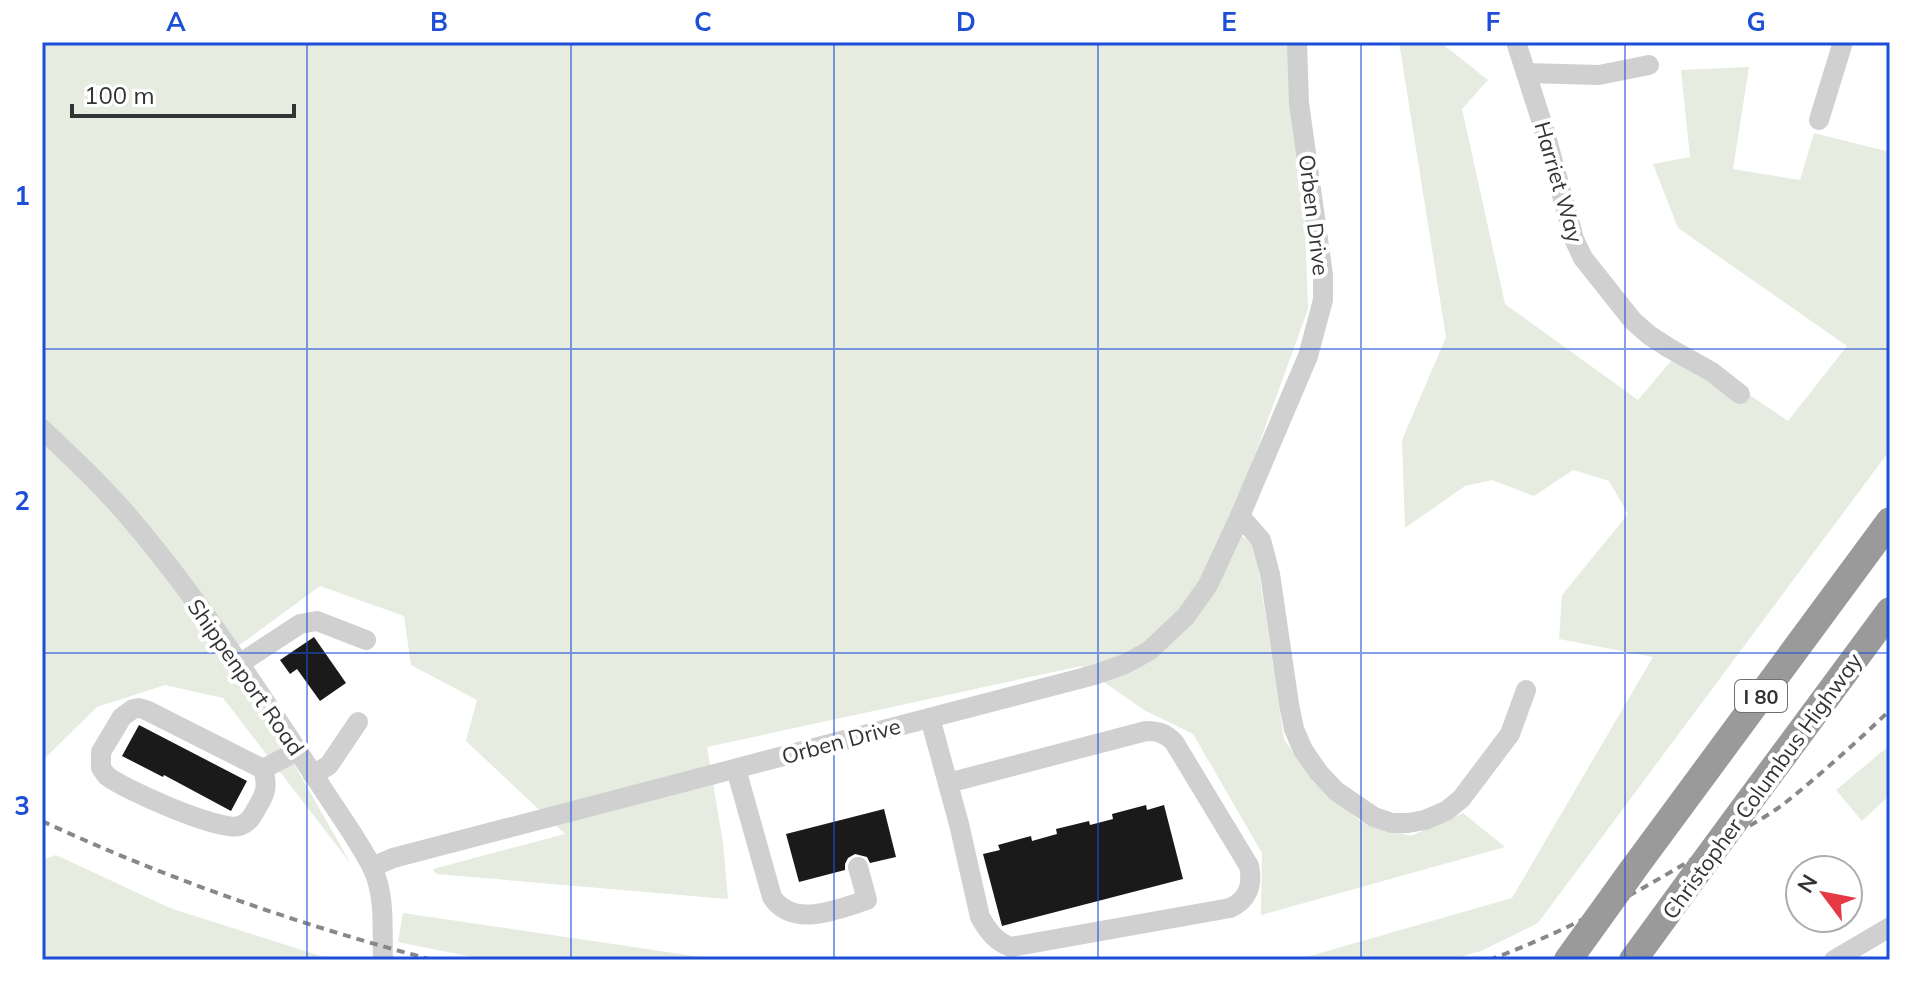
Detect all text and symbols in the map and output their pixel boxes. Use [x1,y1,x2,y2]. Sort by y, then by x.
text: A [166,5,186,38]
text: B [430,5,448,38]
text: C [694,5,712,38]
text: D [956,5,976,38]
text: E [1221,5,1237,38]
text: F [1486,5,1501,38]
text: G [1746,5,1766,38]
scale bar [72,68,294,118]
text: 100 m [84,80,155,110]
street label: Harriet Way [1528,118,1590,246]
street label: Orben Drive [1293,153,1335,277]
text: 1 [14,179,30,212]
text: 2 [14,484,30,517]
street label: Shippenport Road [182,593,310,761]
street label: Christopher Columbus Highway [1656,647,1868,925]
road number: I 80 [1735,680,1787,712]
street label: Orben Drive [778,712,904,770]
text: 3 [14,789,30,822]
north arrow [1784,854,1864,934]
text: N [1791,869,1823,898]

